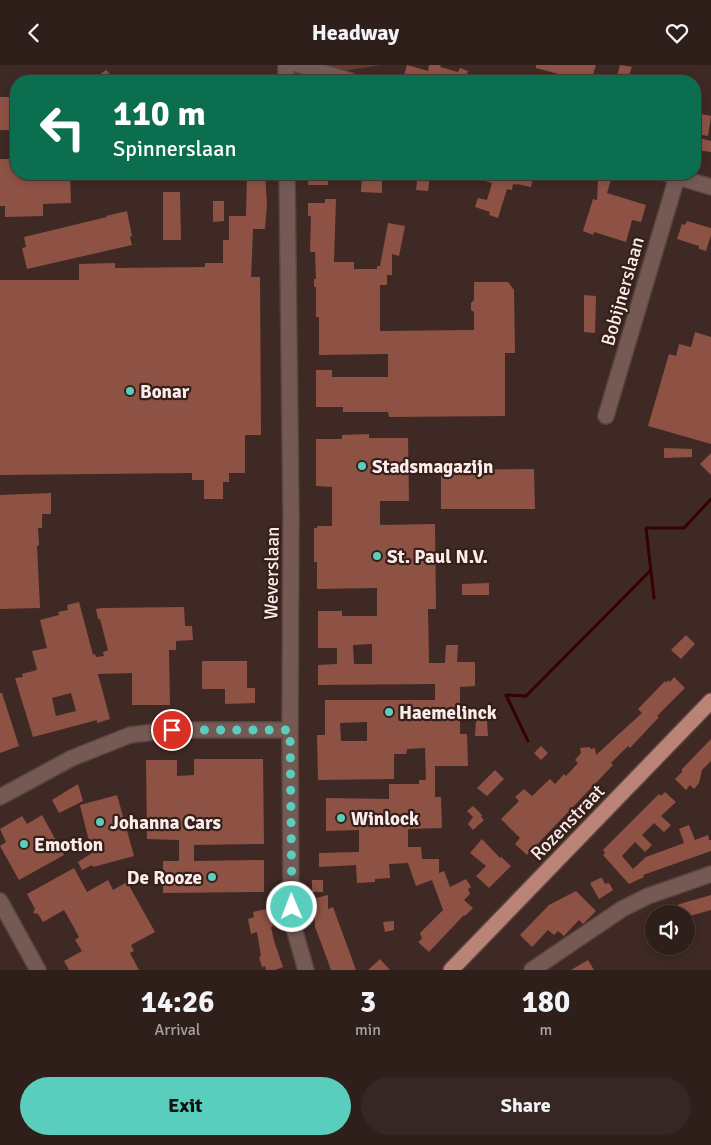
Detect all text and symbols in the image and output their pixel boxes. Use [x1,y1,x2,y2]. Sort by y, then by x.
icon: back [20,19,48,47]
text: Headway [312,19,399,46]
icon: heart [663,19,691,47]
text: 110 m [113,92,206,135]
icon: left [30,95,95,160]
text: Spinnerslaan [113,135,236,162]
street label: Bobijnerslaan [596,234,650,349]
place label: Bonar [140,380,190,404]
marker: Bonar [124,385,136,397]
place label: Stadsmagazijn [372,455,493,479]
marker: Stadsmagazijn [356,460,368,472]
street label: Weverslaan [259,526,285,620]
place label: St. Paul N.V. [387,545,488,569]
marker: St. Paul N.V. [371,550,383,562]
place label: Haemelinck [399,701,497,725]
marker: Haemelinck [383,706,395,718]
pin [151,709,193,751]
icon: arrive [158,716,186,744]
street label: Rozenstraat [526,779,610,866]
place label: Winlock [351,807,419,831]
place label: Johanna Cars [110,811,221,835]
marker: Winlock [335,812,347,824]
marker: Johanna Cars [94,816,106,828]
place label: Emotion [34,833,103,857]
marker: Emotion [18,838,30,850]
place label: De Rooze [127,866,202,890]
marker: De Rooze [206,871,218,883]
position arrow [265,880,317,932]
map controls [645,905,695,955]
button: sound [645,905,695,955]
text: 14:26 [141,984,214,1021]
text: 3 [360,984,376,1021]
text: 180 [522,984,570,1021]
text: Arrival [154,1020,201,1040]
text: min [355,1020,381,1040]
text: m [540,1020,552,1040]
button: Exit [20,1077,351,1135]
button: Share [361,1077,691,1135]

